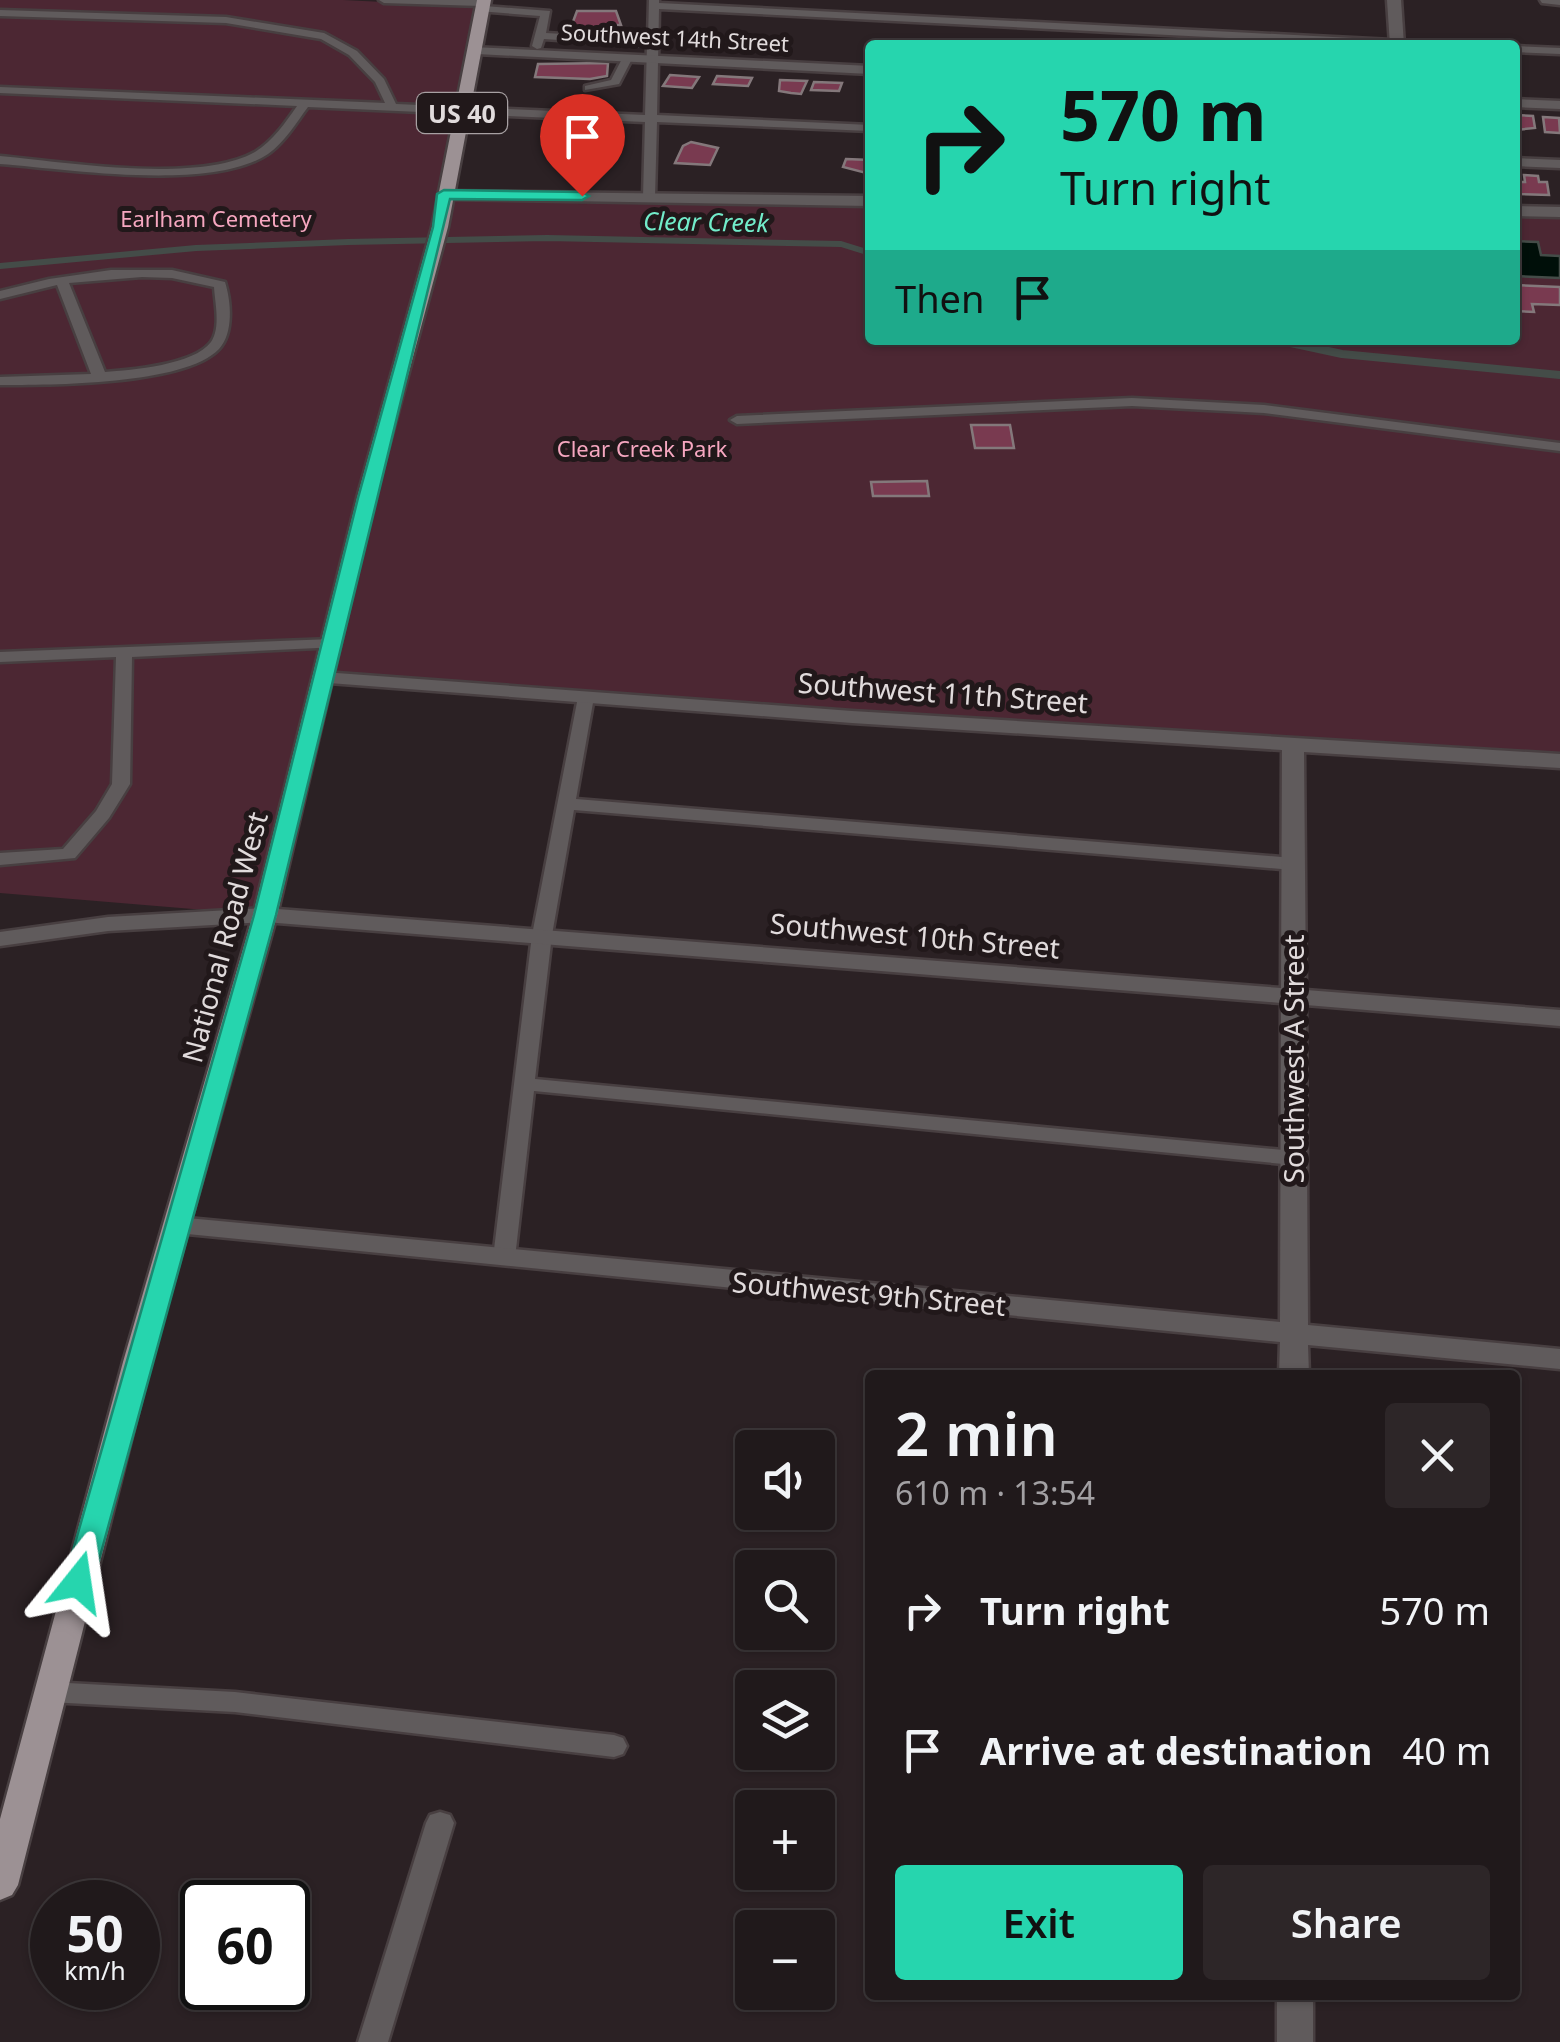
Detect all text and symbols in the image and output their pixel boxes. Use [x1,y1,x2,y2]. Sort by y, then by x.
street label: Southwest 14th Street [560,16,790,58]
text: 570 m [1060,66,1267,162]
icon: right [895,80,1025,210]
road number: US 40 [417,93,507,133]
pin [540,94,625,197]
icon: arrive [555,109,610,164]
text: Turn right [1060,157,1271,218]
park label: Earlham Cemetery [120,203,313,233]
water label: Clear Creek [643,203,771,239]
icon: arrive [1005,270,1060,325]
text: Then [895,272,985,324]
park label: Clear Creek Park [557,433,727,463]
street label: Southwest 11th Street [797,663,1089,721]
street label: National Road West [172,807,276,1067]
street label: Southwest 10th Street [769,903,1061,967]
street label: Southwest A Street [1274,935,1312,1183]
street label: Southwest 9th Street [731,1262,1007,1324]
text: 2 min [895,1392,1058,1474]
button: close [1385,1403,1490,1508]
map controls [735,1430,835,2010]
button: sound [735,1430,835,1530]
text: 610 m · 13:54 [895,1471,1095,1514]
position arrow [26,1530,130,1634]
button: search [735,1550,835,1650]
icon: right [895,1583,950,1638]
text: Turn right [980,1584,1170,1636]
text: 570 m [1379,1584,1490,1636]
button: layers [735,1670,835,1770]
icon: arrive [895,1723,950,1778]
text: Arrive at destination [980,1724,1372,1776]
text: 40 m [1402,1724,1491,1776]
button: + [735,1790,835,1890]
button: Exit [895,1865,1183,1980]
button: Share [1203,1865,1490,1980]
speed limit sign: 60 [180,1880,310,2010]
text: 50 [66,1899,124,1967]
button: − [735,1910,835,2010]
text: km/h [64,1953,126,1987]

